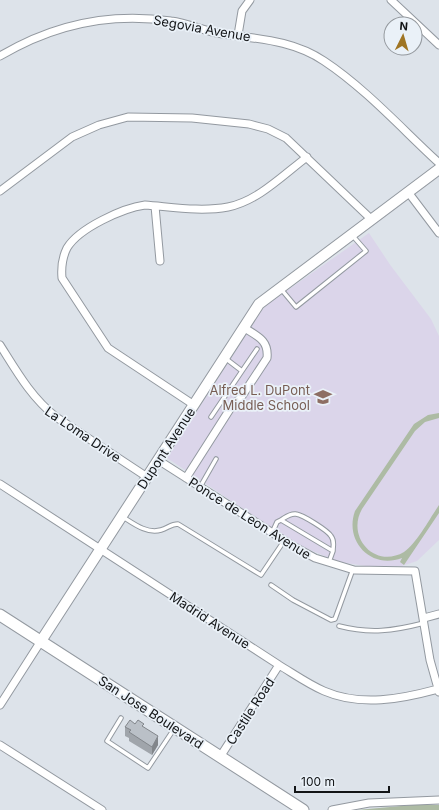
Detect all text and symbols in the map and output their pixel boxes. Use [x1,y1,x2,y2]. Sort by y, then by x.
street label: Segovia Avenue [152,12,252,44]
north arrow [383,16,423,56]
text: N [399,19,409,33]
place label: Alfred L. DuPont Middle School [209,382,310,413]
school or university icon: Alfred L. DuPont Middle School [313,387,333,407]
street label: La Loma Drive [42,403,124,465]
street label: Dupont Avenue [134,404,198,492]
street label: Ponce de Leon Avenue [186,474,314,562]
street label: Madrid Avenue [167,588,253,652]
street label: San Jose Boulevard [96,672,206,752]
street label: Castile Road [222,674,278,748]
scale bar [295,768,389,794]
text: 100 m [301,774,335,789]

